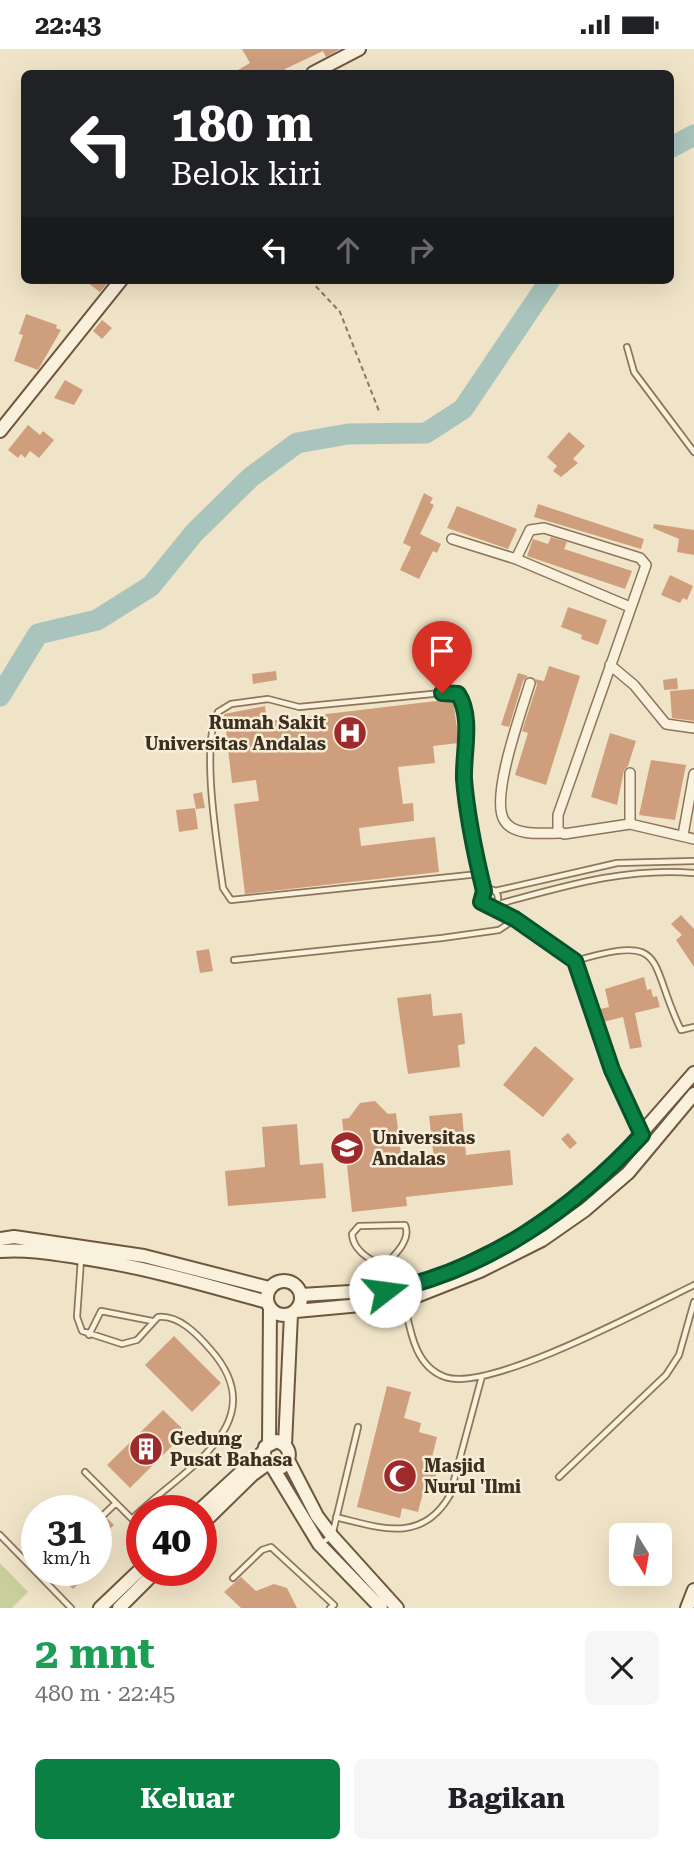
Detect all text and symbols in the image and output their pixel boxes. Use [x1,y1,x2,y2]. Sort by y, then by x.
text: 22:43 [35,10,101,40]
text: 180 m [171,96,313,153]
icon: left [56,98,147,189]
text: Belok kiri [171,155,322,193]
icon: left [256,231,294,269]
icon: ahead [329,231,367,269]
icon: right [402,231,440,269]
pin [412,621,472,693]
icon: arrive [423,632,461,670]
place label: Rumah Sakit Universitas Andalas [145,712,326,754]
hospital icon: Rumah Sakit Universitas Andalas [331,714,369,752]
place label: Universitas Andalas [372,1127,475,1169]
school or university icon: Universitas Andalas [328,1129,366,1167]
position arrow [348,1254,422,1328]
place label: Gedung Pusat Bahasa [170,1428,293,1470]
building icon: Gedung Pusat Bahasa [127,1430,165,1468]
place label: Masjid Nurul 'Ilmi [424,1455,521,1497]
mosque icon: Masjid Nurul 'Ilmi [381,1457,419,1495]
speed limit sign: 40 [126,1495,217,1586]
text: 31 [47,1511,86,1552]
north arrow [609,1523,672,1585]
map controls [609,1523,672,1586]
text: km/h [42,1547,91,1568]
text: 2 mnt [35,1629,155,1678]
button: close [585,1631,659,1705]
text: 480 m · 22:45 [35,1680,175,1707]
button: Keluar [35,1759,340,1839]
button: Bagikan [354,1759,659,1839]

